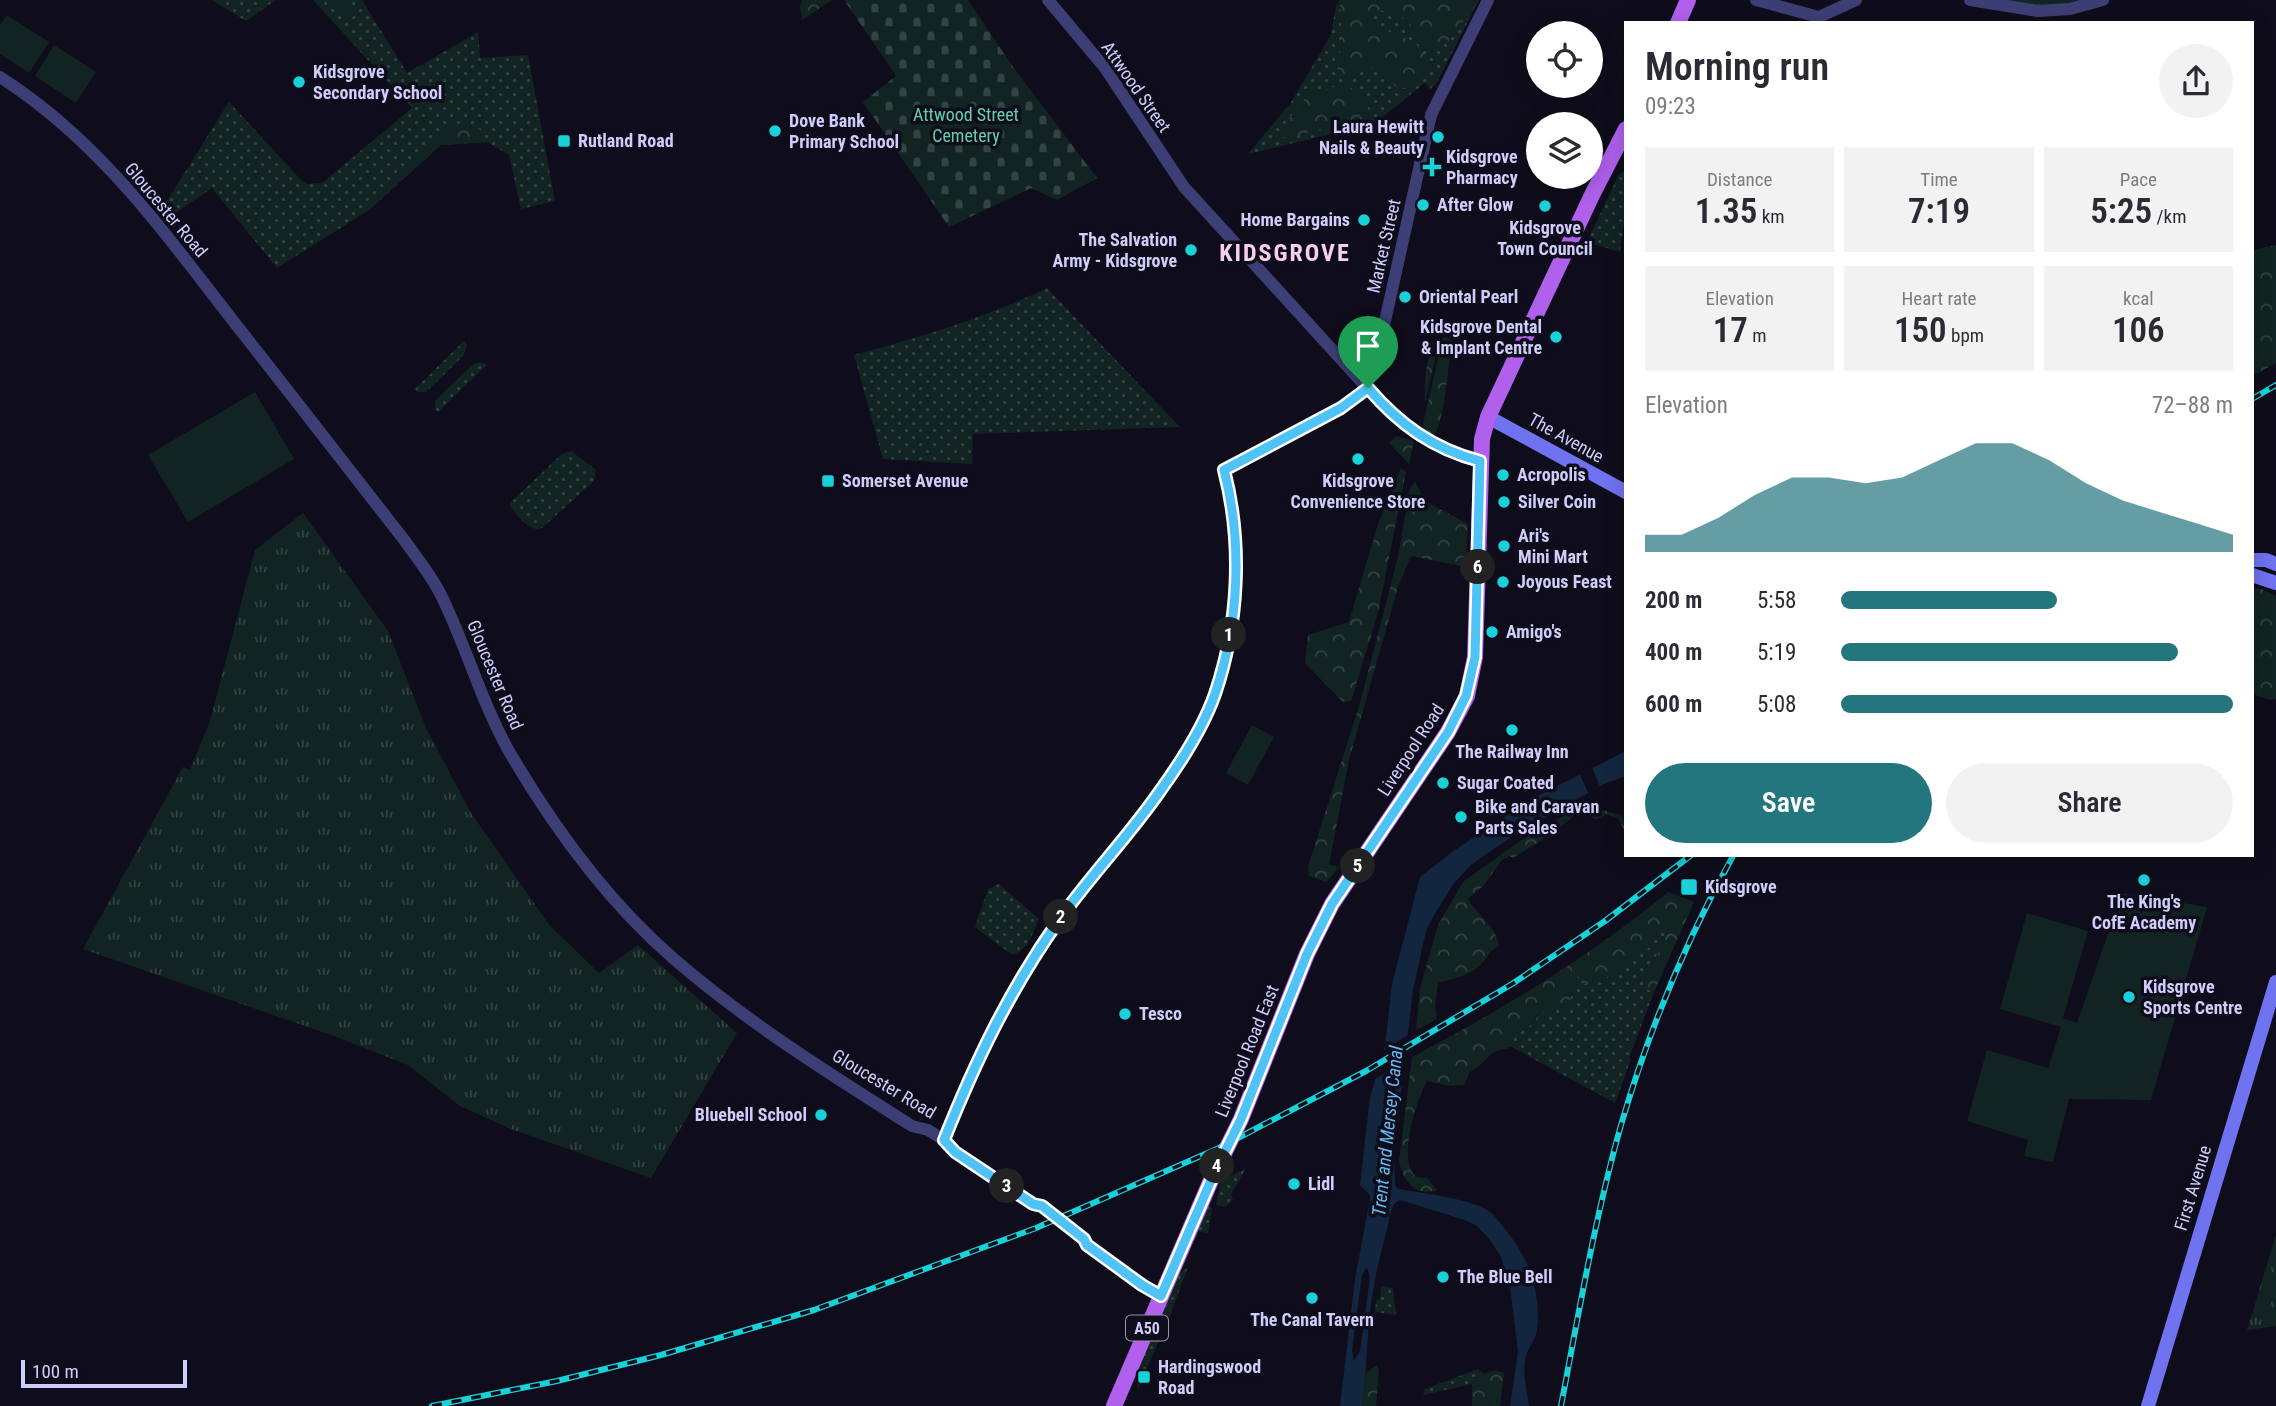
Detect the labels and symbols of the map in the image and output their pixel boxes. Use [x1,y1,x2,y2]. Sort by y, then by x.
street label: Attwood Street [1097,37,1175,136]
place label: Kidsgrove Secondary School [313,61,442,103]
marker: Kidsgrove Secondary School [291,74,307,90]
park label: Attwood Street Cemetery [913,104,1019,146]
place label: Dove Bank Primary School [789,110,899,152]
place label: Laura Hewitt Nails & Beauty [1319,116,1424,158]
marker: Dove Bank Primary School [767,123,783,139]
marker: Laura Hewitt Nails & Beauty [1430,129,1446,145]
place label: Rutland Road [578,130,674,151]
marker: Rutland Road [556,133,572,149]
place label: Kidsgrove Pharmacy [1446,146,1518,188]
street label: Gloucester Road [121,158,212,261]
marker: Kidsgrove Pharmacy [1424,159,1440,175]
place label: After Glow [1437,194,1514,215]
street label: Market Street [1363,197,1405,295]
marker: After Glow [1415,197,1431,213]
marker: Kidsgrove Town Council [1537,198,1553,214]
place label: Home Bargains [1240,209,1350,230]
marker: Home Bargains [1356,212,1372,228]
place label: Kidsgrove Town Council [1497,217,1593,259]
place label: The Salvation Army - Kidsgrove [1052,229,1177,271]
district label: KIDSGROVE [1219,239,1351,267]
marker: The Salvation Army - Kidsgrove [1183,242,1199,258]
place label: Oriental Pearl [1419,286,1518,307]
marker: Oriental Pearl [1397,289,1413,305]
pin [1338,316,1398,388]
place label: Kidsgrove Dental & Implant Centre [1420,316,1542,358]
marker: Kidsgrove Dental & Implant Centre [1548,329,1564,345]
street label: The Avenue [1525,408,1607,467]
marker: Kidsgrove Convenience Store [1350,451,1366,467]
place label: Acropolis [1517,464,1586,485]
marker: Acropolis [1495,467,1511,483]
place label: Somerset Avenue [842,470,969,491]
place label: Kidsgrove Convenience Store [1291,470,1426,512]
marker: Somerset Avenue [820,473,836,489]
place label: Silver Coin [1518,491,1596,512]
marker: Silver Coin [1496,494,1512,510]
place label: Ari's Mini Mart [1518,525,1588,567]
marker: Ari's Mini Mart [1496,538,1512,554]
pin: 6 [1460,550,1496,584]
place label: Joyous Feast [1517,571,1612,592]
marker: Joyous Feast [1495,574,1511,590]
street label: Gloucester Road [463,617,528,733]
pin: 1 [1212,618,1246,652]
place label: Amigo's [1506,621,1562,642]
marker: Amigo's [1484,624,1500,640]
street label: Liverpool Road [1373,700,1448,800]
marker: The Railway Inn [1504,722,1520,738]
place label: The Railway Inn [1455,741,1569,762]
place label: Sugar Coated [1457,772,1554,793]
marker: Sugar Coated [1435,775,1451,791]
place label: Bike and Caravan Parts Sales [1475,796,1599,838]
marker: Bike and Caravan Parts Sales [1453,809,1469,825]
pin: 5 [1340,848,1376,884]
marker: The King's CofE Academy [2136,872,2152,888]
place label: Kidsgrove [1705,876,1777,897]
marker: Kidsgrove [1679,877,1699,897]
place label: The King's CofE Academy [2092,891,2196,933]
pin: 2 [1044,900,1078,934]
place label: Kidsgrove Sports Centre [2143,976,2243,1018]
street label: Liverpool Road East [1210,982,1283,1120]
marker: Kidsgrove Sports Centre [2121,989,2137,1005]
place label: Tesco [1139,1003,1182,1024]
marker: Tesco [1117,1006,1133,1022]
street label: Gloucester Road [829,1044,940,1123]
water label: Trent and Mersey Canal [1367,1044,1408,1217]
place label: Bluebell School [695,1104,807,1125]
marker: Bluebell School [813,1107,829,1123]
street label: First Avenue [2170,1143,2215,1233]
pin: 4 [1200,1148,1234,1184]
pin: 3 [990,1168,1024,1204]
place label: Lidl [1308,1173,1335,1194]
marker: Lidl [1286,1176,1302,1192]
place label: The Blue Bell [1457,1266,1552,1287]
marker: The Blue Bell [1435,1269,1451,1285]
marker: The Canal Tavern [1304,1290,1320,1306]
place label: The Canal Tavern [1250,1309,1374,1330]
road number: A50 [1126,1316,1168,1340]
place label: Hardingswood Road [1158,1356,1261,1398]
scale bar [21,1357,187,1389]
marker: Hardingswood Road [1136,1369,1152,1385]

